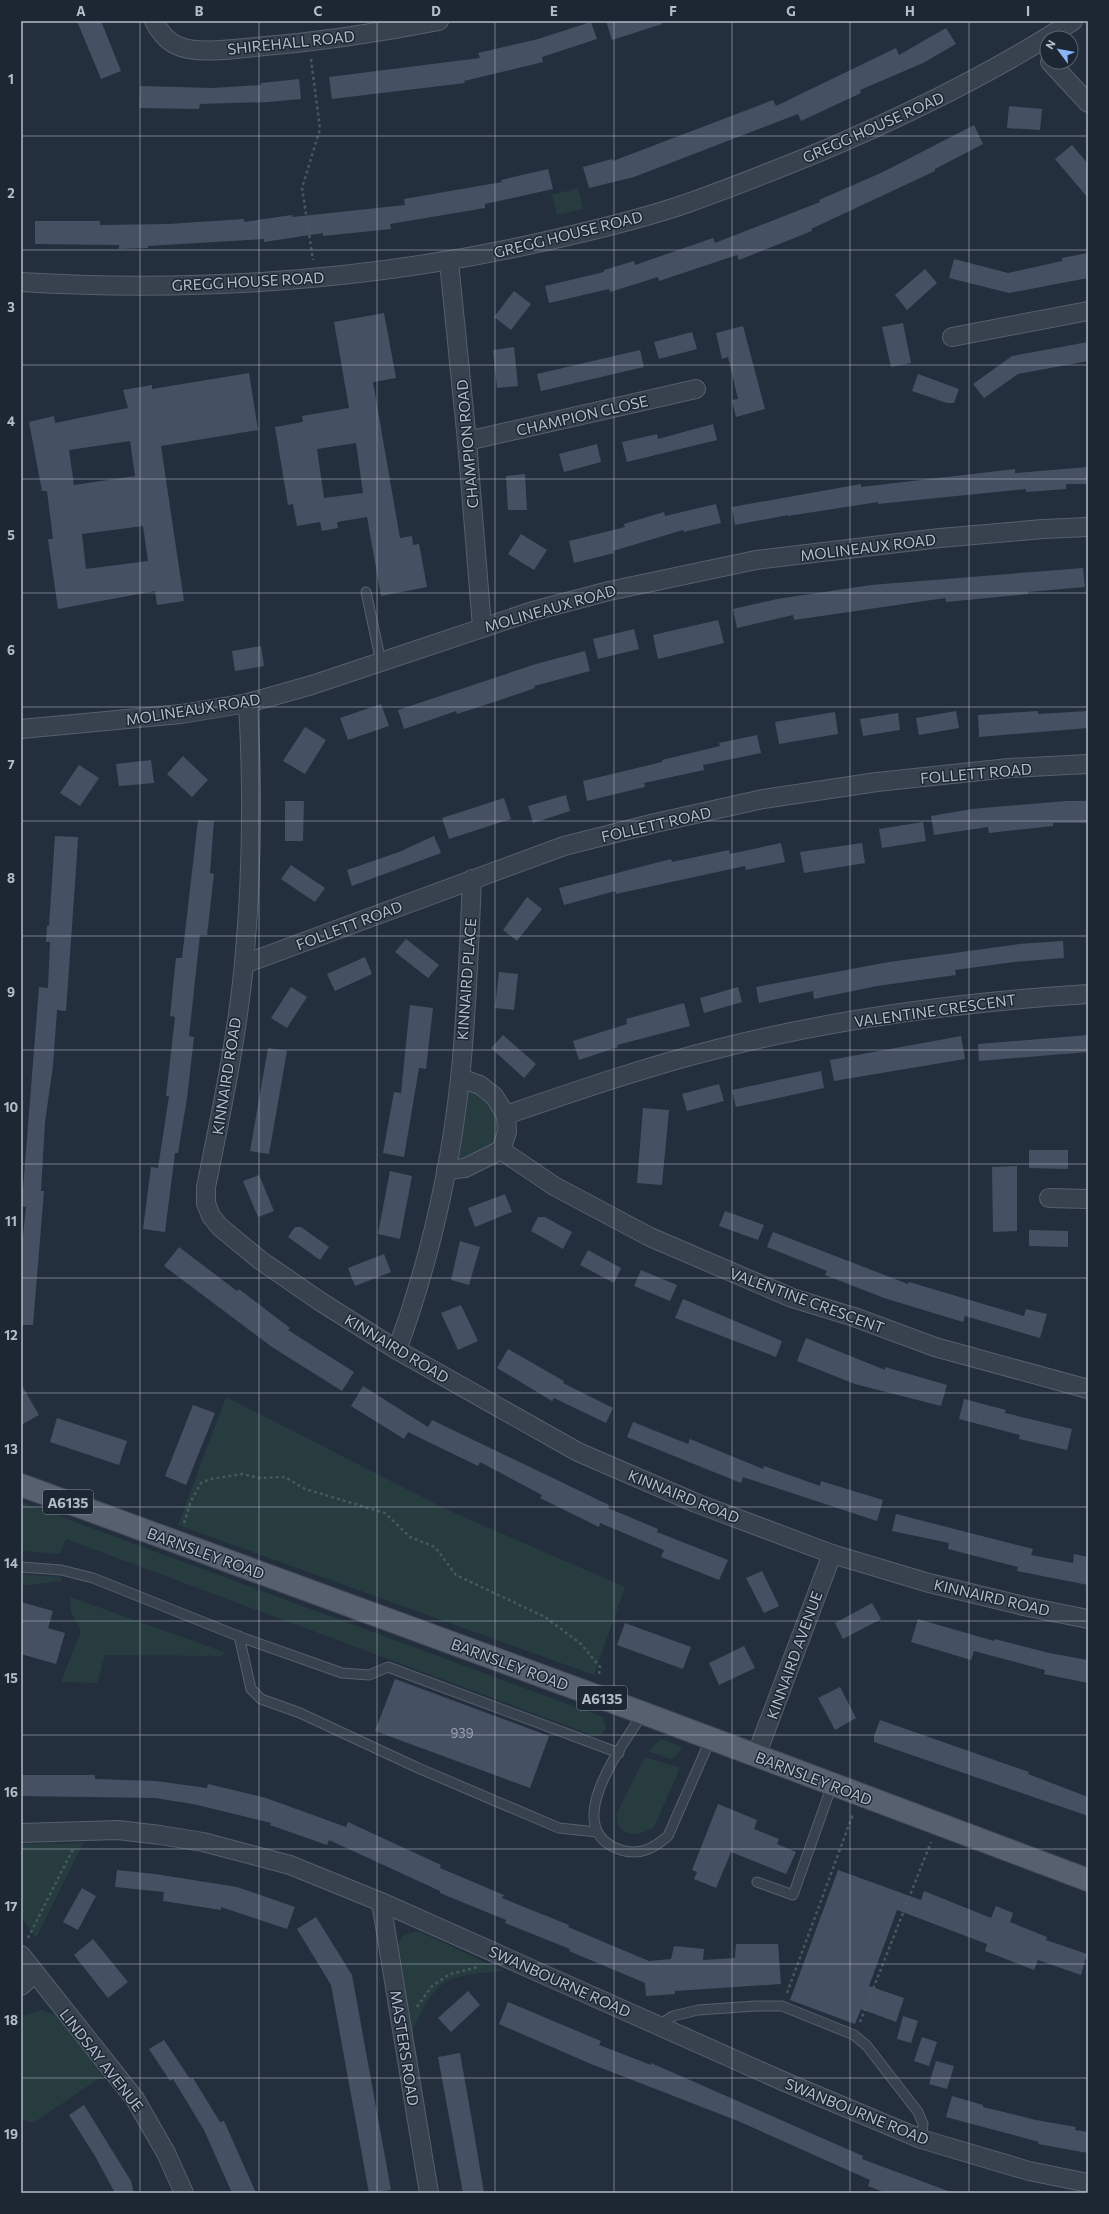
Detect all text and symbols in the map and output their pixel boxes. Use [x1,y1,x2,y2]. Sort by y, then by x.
text: A [76,3,86,19]
text: B [195,3,204,19]
text: C [314,3,323,19]
text: D [431,3,441,19]
text: E [550,3,558,19]
text: F [669,3,677,19]
text: G [786,3,796,19]
text: H [905,3,915,19]
text: I [1026,3,1030,19]
street label: SHIREHALL ROAD [226,26,356,58]
north arrow [1039,30,1079,70]
text: N [1042,37,1058,51]
text: 1 [8,71,14,87]
street label: GREGG HOUSE ROAD [800,88,946,166]
text: 2 [7,185,15,201]
street label: GREGG HOUSE ROAD [492,207,644,261]
street label: GREGG HOUSE ROAD [171,268,325,294]
text: 3 [7,299,15,315]
street label: CHAMPION ROAD [452,379,482,509]
street label: CHAMPION CLOSE [514,391,650,439]
text: 4 [7,413,15,429]
text: 5 [7,527,15,543]
street label: MOLINEAUX ROAD [799,530,937,564]
street label: MOLINEAUX ROAD [482,581,618,635]
text: 6 [7,642,15,658]
street label: MOLINEAUX ROAD [124,689,262,729]
text: 7 [7,756,15,772]
street label: FOLLETT ROAD [919,759,1033,787]
street label: FOLLETT ROAD [599,803,713,845]
text: 8 [7,870,15,886]
street label: FOLLETT ROAD [293,897,405,953]
street label: KINNAIRD PLACE [453,917,479,1041]
text: 9 [7,984,15,1000]
street label: VALENTINE CRESCENT [853,990,1018,1030]
street label: KINNAIRD ROAD [208,1016,244,1136]
text: 10 [4,1099,19,1115]
text: 11 [5,1213,17,1229]
street label: VALENTINE CRESCENT [727,1264,887,1337]
street label: KINNAIRD ROAD [342,1310,452,1386]
text: 12 [4,1327,18,1343]
text: 13 [4,1441,18,1457]
street label: KINNAIRD ROAD [626,1465,742,1527]
road number: A6135 [43,1490,93,1514]
street label: BARNSLEY ROAD [145,1523,267,1583]
text: 14 [4,1555,18,1571]
street label: KINNAIRD ROAD [932,1575,1052,1619]
street label: KINNAIRD AVENUE [762,1588,826,1722]
street label: BARNSLEY ROAD [449,1634,571,1694]
text: 15 [4,1670,18,1686]
road number: A6135 [577,1686,627,1710]
house number: 939 [450,1725,474,1741]
street label: BARNSLEY ROAD [753,1748,875,1808]
text: 16 [4,1784,18,1800]
text: 17 [4,1898,18,1914]
street label: SWANBOURNE ROAD [486,1942,634,2020]
street label: MASTERS ROAD [387,1989,423,2107]
street label: LINDSAY AVENUE [56,2005,148,2115]
text: 18 [4,2012,18,2028]
street label: SWANBOURNE ROAD [783,2074,931,2148]
text: 19 [4,2126,18,2142]

